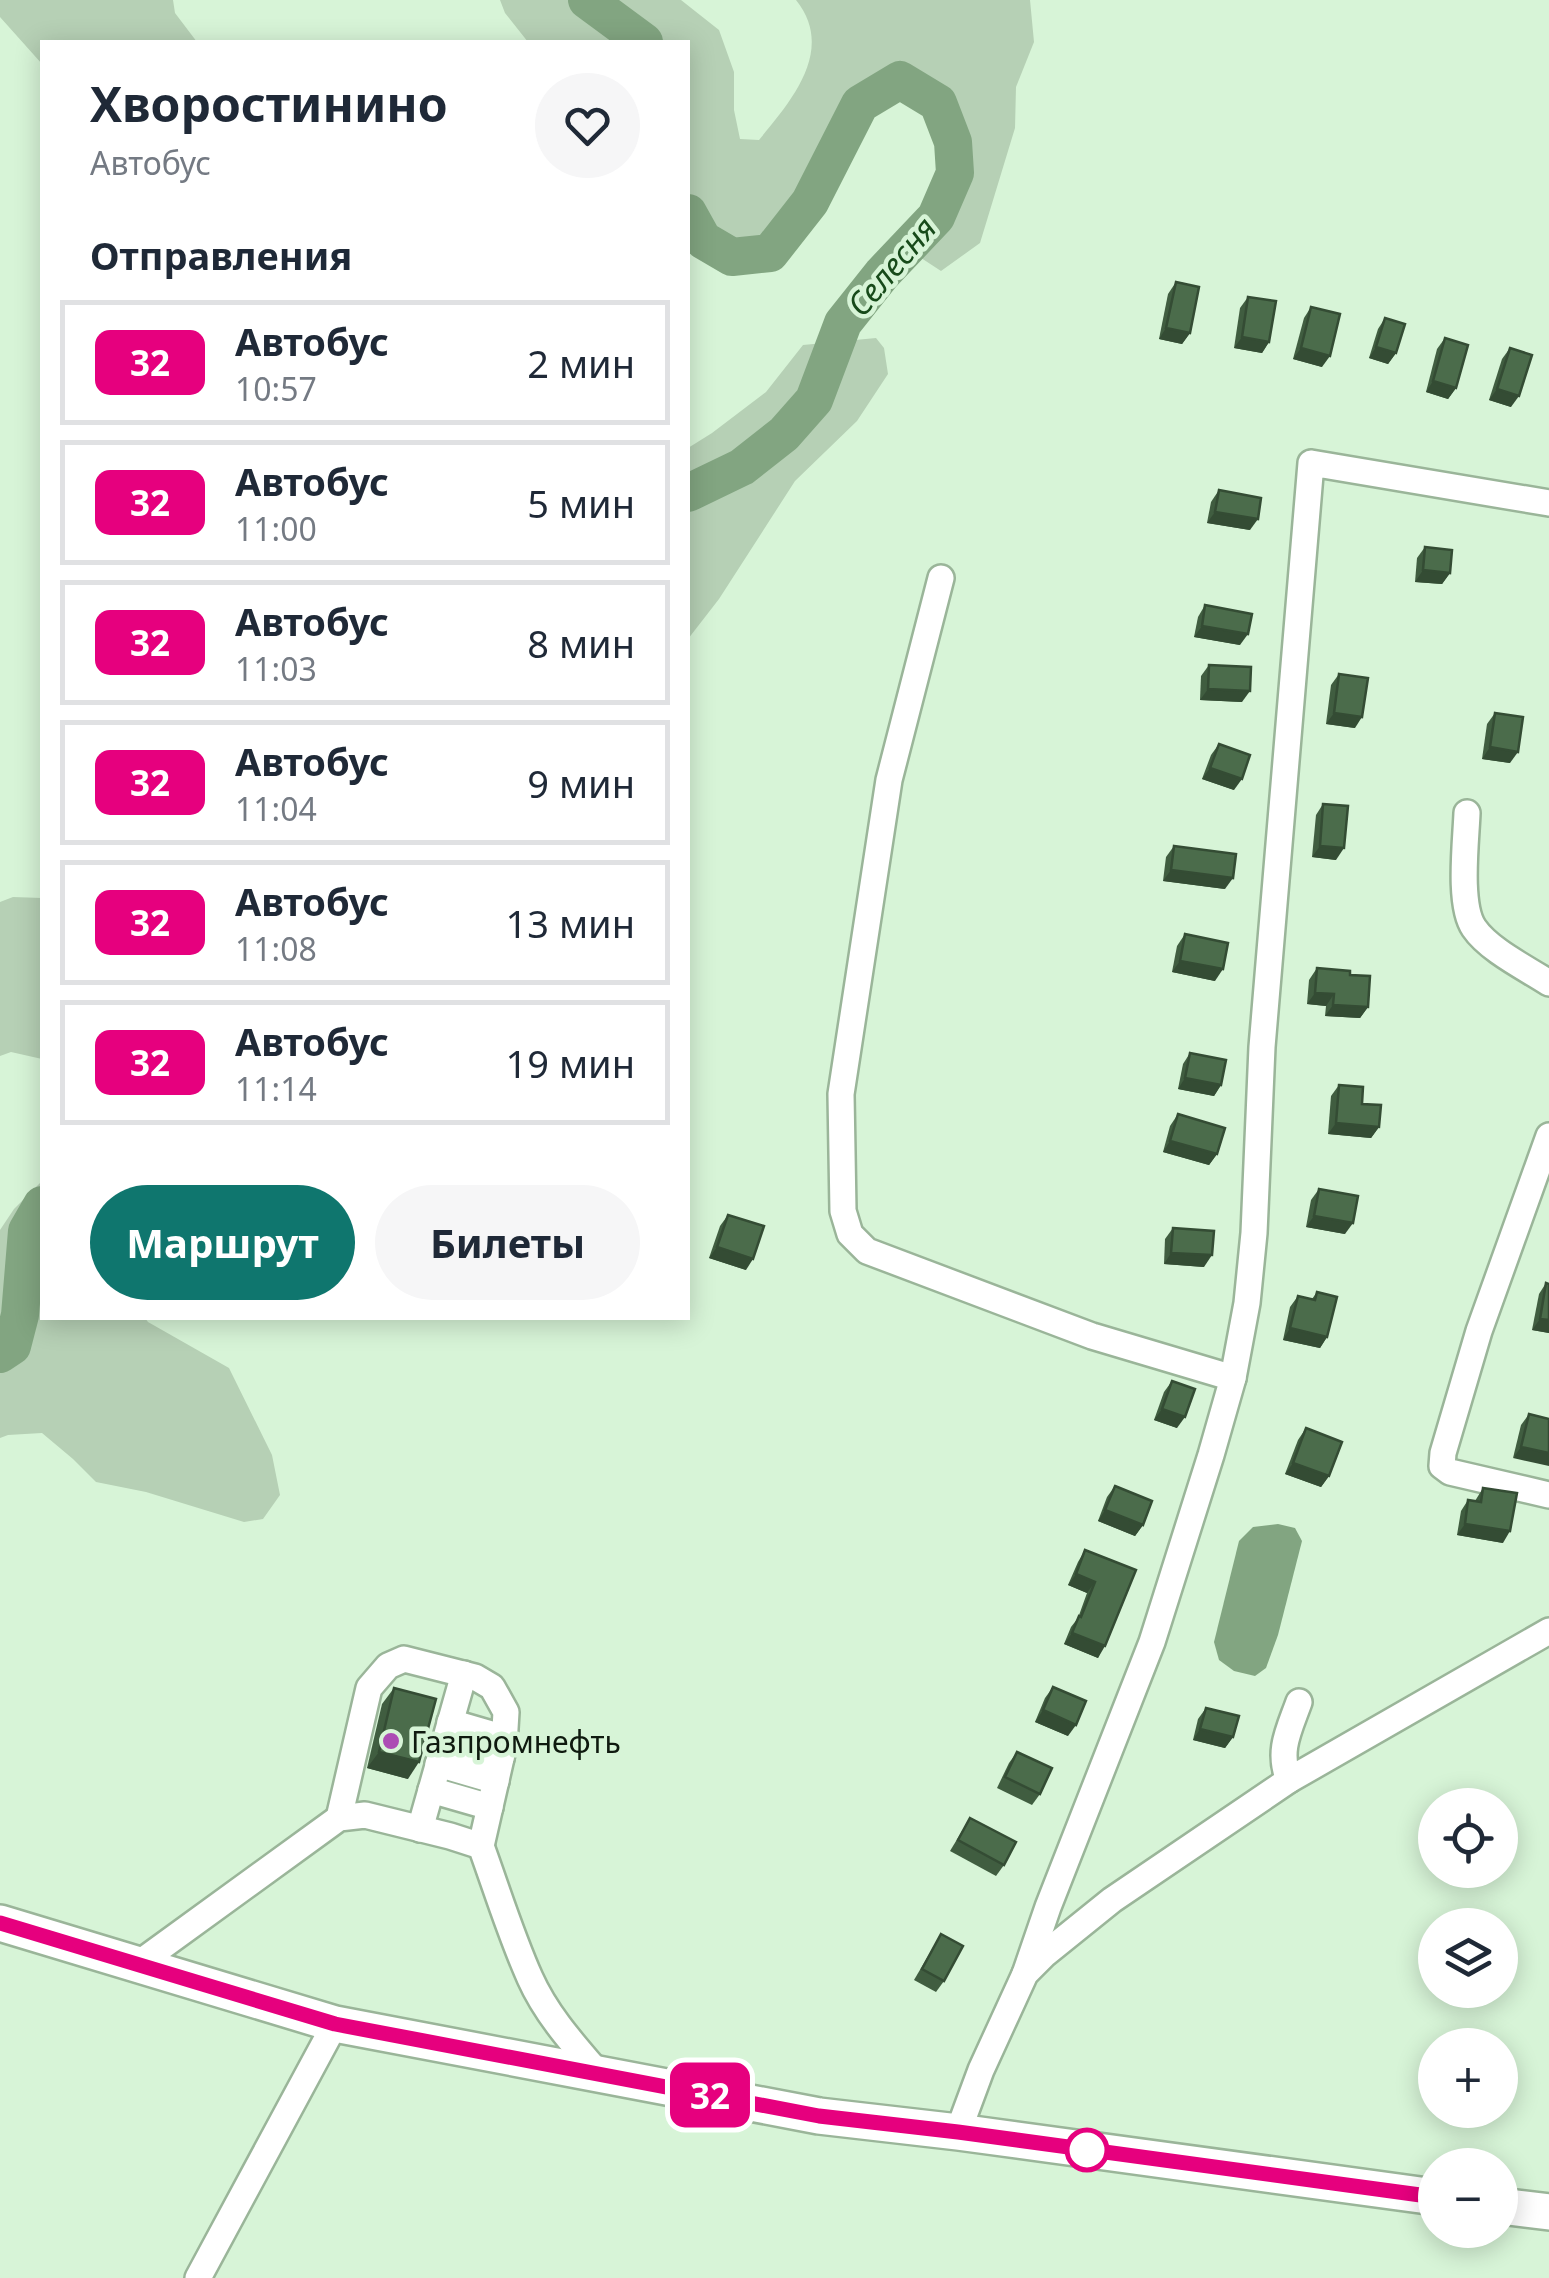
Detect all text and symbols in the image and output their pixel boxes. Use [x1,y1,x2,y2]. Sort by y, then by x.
text: Хворостинино [90,71,448,136]
button: heart [535,73,640,178]
text: Автобус [90,141,211,184]
water label: Селесня [837,207,945,325]
text: Отправления [90,229,352,281]
text: Автобус [235,315,389,367]
text: 2 мин [527,337,635,389]
text: 32 [130,339,170,386]
text: 10:57 [235,367,317,410]
text: Автобус [235,455,389,507]
text: 5 мин [527,477,635,529]
text: 32 [130,479,170,526]
text: 11:00 [235,507,317,550]
text: Автобус [235,595,389,647]
text: 8 мин [527,617,635,669]
text: 32 [130,619,170,666]
text: 11:03 [235,647,317,690]
text: Автобус [235,735,389,787]
text: 9 мин [527,757,635,809]
text: 32 [130,759,170,806]
text: 11:04 [235,787,317,830]
text: Автобус [235,875,389,927]
text: 13 мин [506,897,635,949]
text: 32 [130,899,170,946]
text: 11:08 [235,927,317,970]
text: Автобус [235,1015,389,1067]
text: 19 мин [506,1037,635,1089]
text: 32 [130,1039,170,1086]
text: 11:14 [235,1067,317,1110]
button: Маршрут [90,1185,355,1300]
button: Билеты [375,1185,640,1300]
place label: Газпромнефть [411,1721,621,1762]
marker: Газпромнефть [380,1730,402,1752]
map controls [1418,1788,1518,2248]
button: locate [1418,1788,1518,1888]
button: layers [1418,1908,1518,2008]
button: + [1418,2028,1518,2128]
line badge: 32 [665,2062,755,2128]
text: 32 [690,2072,730,2119]
unlabelled marker [1066,2129,1108,2171]
button: − [1418,2148,1518,2248]

